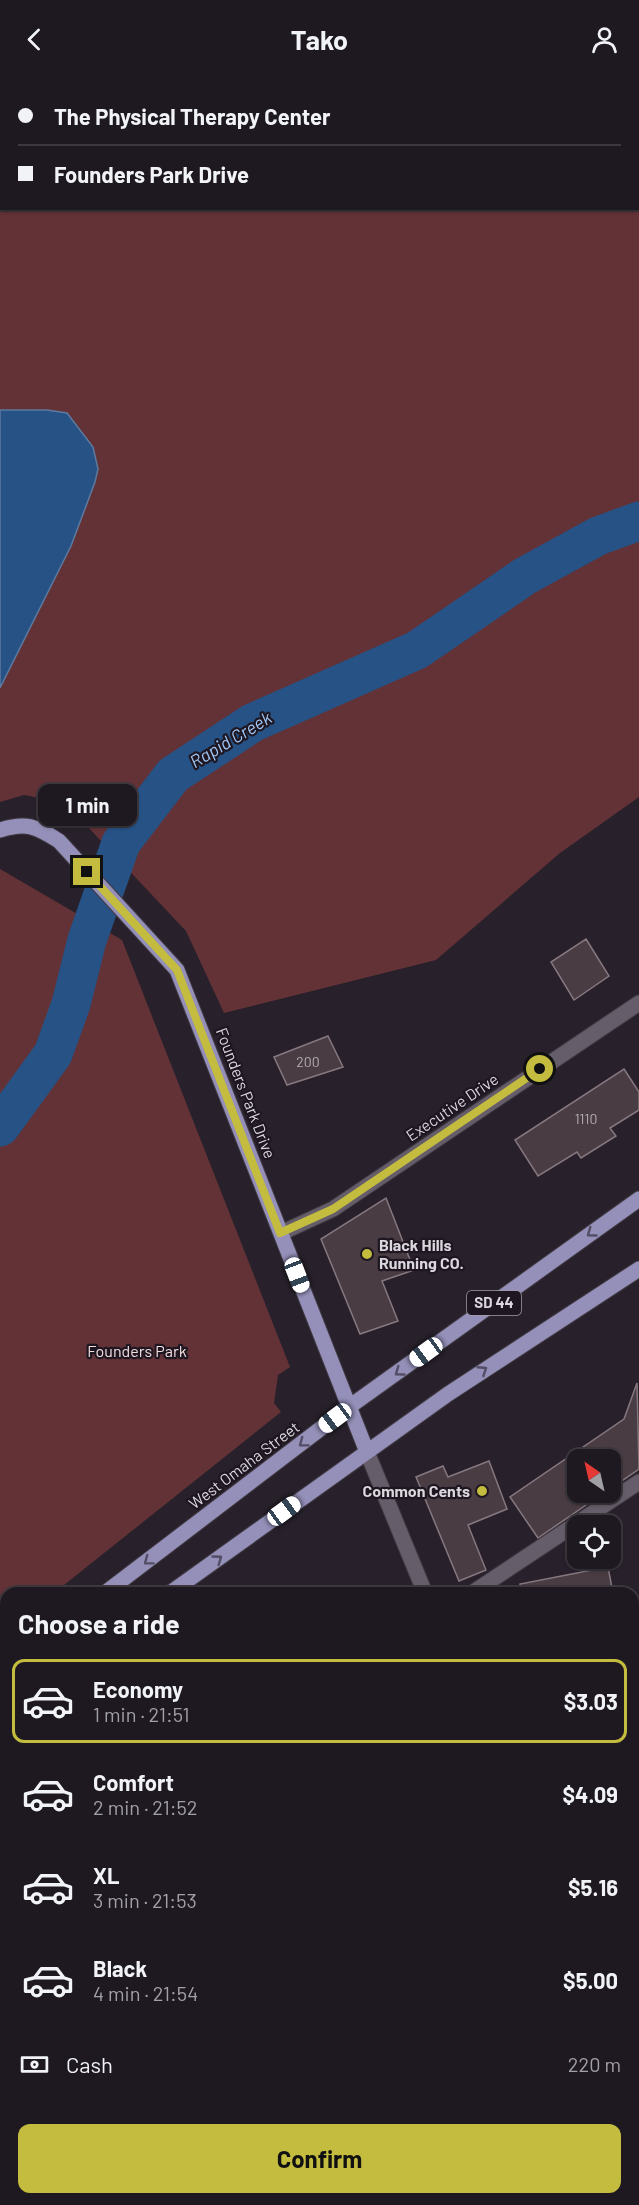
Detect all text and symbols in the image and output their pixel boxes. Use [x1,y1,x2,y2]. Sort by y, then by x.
icon: back [18,23,51,56]
text: Tako [291,23,348,55]
icon: person [588,23,621,56]
text: The Physical Therapy Center [54,103,330,129]
text: Founders Park Drive [54,161,249,187]
water label: Rapid Creek [186,706,276,772]
callout: 1 min [38,785,136,827]
text: 1 min [66,793,109,817]
route end [73,858,100,885]
street label: Founders Park Drive [213,1025,280,1161]
house number: 200 [296,1053,320,1070]
route start [526,1055,553,1082]
street label: Executive Drive [402,1069,501,1144]
house number: 1110 [575,1110,597,1127]
one-way arrow [587,1226,598,1237]
place label: Black Hills Running CO. [379,1235,464,1272]
marker: Black Hills Running CO. [360,1247,374,1261]
car [282,1255,312,1295]
road number: SD 44 [467,1291,521,1315]
car [406,1334,446,1370]
park label: Founders Park [87,1341,187,1360]
one-way arrow [394,1364,405,1375]
one-way arrow [477,1366,488,1377]
car [315,1400,355,1436]
street label: West Omaha Street [185,1417,303,1512]
one-way arrow [298,1435,309,1446]
north arrow [567,1449,621,1503]
map controls [567,1449,621,1569]
place label: Common Cents [363,1481,470,1500]
marker: Common Cents [475,1484,489,1498]
car [264,1493,304,1529]
button: locate [567,1515,621,1569]
one-way arrow [143,1554,154,1565]
one-way arrow [211,1555,222,1566]
text: Choose a ride [18,1607,180,1639]
icon: car [21,1674,75,1728]
text: Economy [93,1676,183,1702]
text: $3.03 [564,1688,618,1714]
text: 1 min · 21:51 [93,1702,190,1726]
icon: car [21,1767,75,1821]
text: Comfort [93,1769,174,1795]
text: $4.09 [563,1781,618,1807]
text: 2 min · 21:52 [93,1795,198,1819]
icon: car [21,1860,75,1914]
text: XL [93,1862,119,1888]
text: $5.16 [568,1874,618,1900]
text: 3 min · 21:53 [93,1888,197,1912]
icon: car [21,1953,75,2007]
text: Black [93,1955,147,1981]
text: $5.00 [563,1967,618,1993]
text: 4 min · 21:54 [93,1981,198,2005]
icon: cash [18,2048,51,2081]
text: Cash [66,2051,113,2077]
text: 220 m [568,2052,621,2076]
button: Confirm [18,2124,621,2193]

